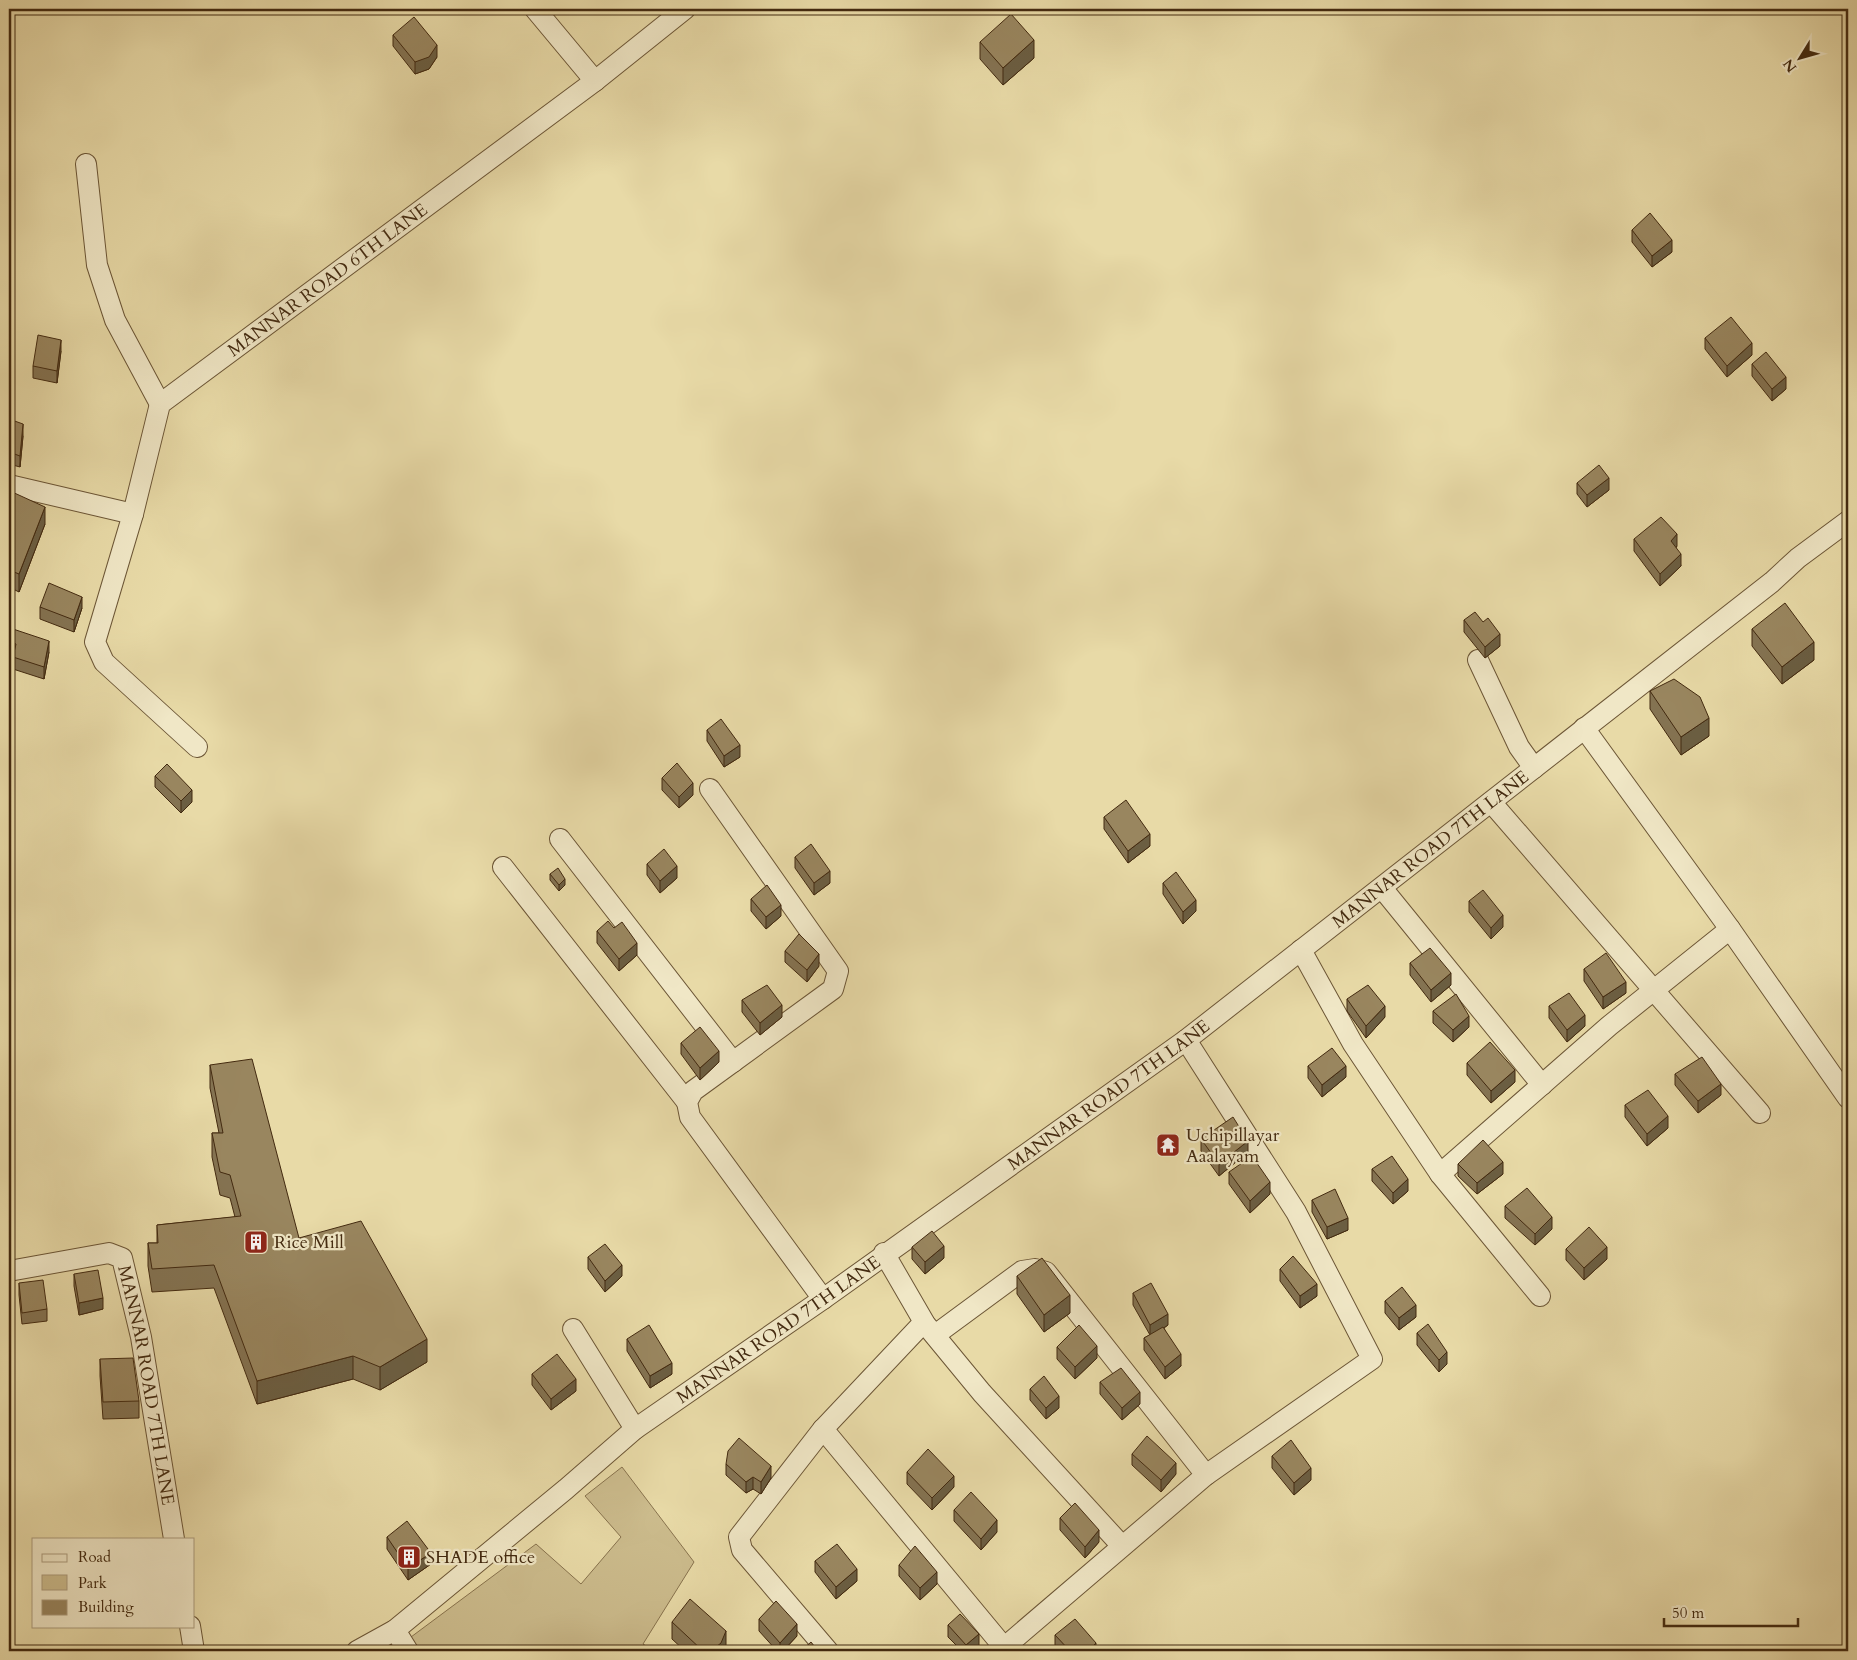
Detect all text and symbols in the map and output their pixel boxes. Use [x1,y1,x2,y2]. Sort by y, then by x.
north arrow [1774,32,1824,82]
text: N [1779,55,1801,76]
street label: MANNAR ROAD 6TH LANE [222,198,433,363]
street label: MANNAR ROAD 7TH LANE [1327,765,1534,934]
street label: MANNAR ROAD 7TH LANE [1003,1014,1215,1176]
place label: Uchipillayar Aaalayam [1186,1123,1280,1169]
temple icon: Uchipillayar Aaalayam [1155,1132,1181,1158]
building icon: Rice Mill [243,1229,269,1255]
place label: Rice Mill [274,1230,344,1255]
street label: MANNAR ROAD 7TH LANE [672,1250,886,1410]
street label: MANNAR ROAD 7TH LANE [111,1263,180,1507]
legend [32,1538,195,1628]
building icon: SHADE office [396,1544,422,1570]
place label: SHADE office [426,1545,535,1570]
text: Road [78,1547,111,1567]
text: Park [78,1573,107,1593]
scale bar [1664,1595,1798,1627]
text: Building [78,1597,134,1617]
text: 50 m [1672,1603,1704,1623]

